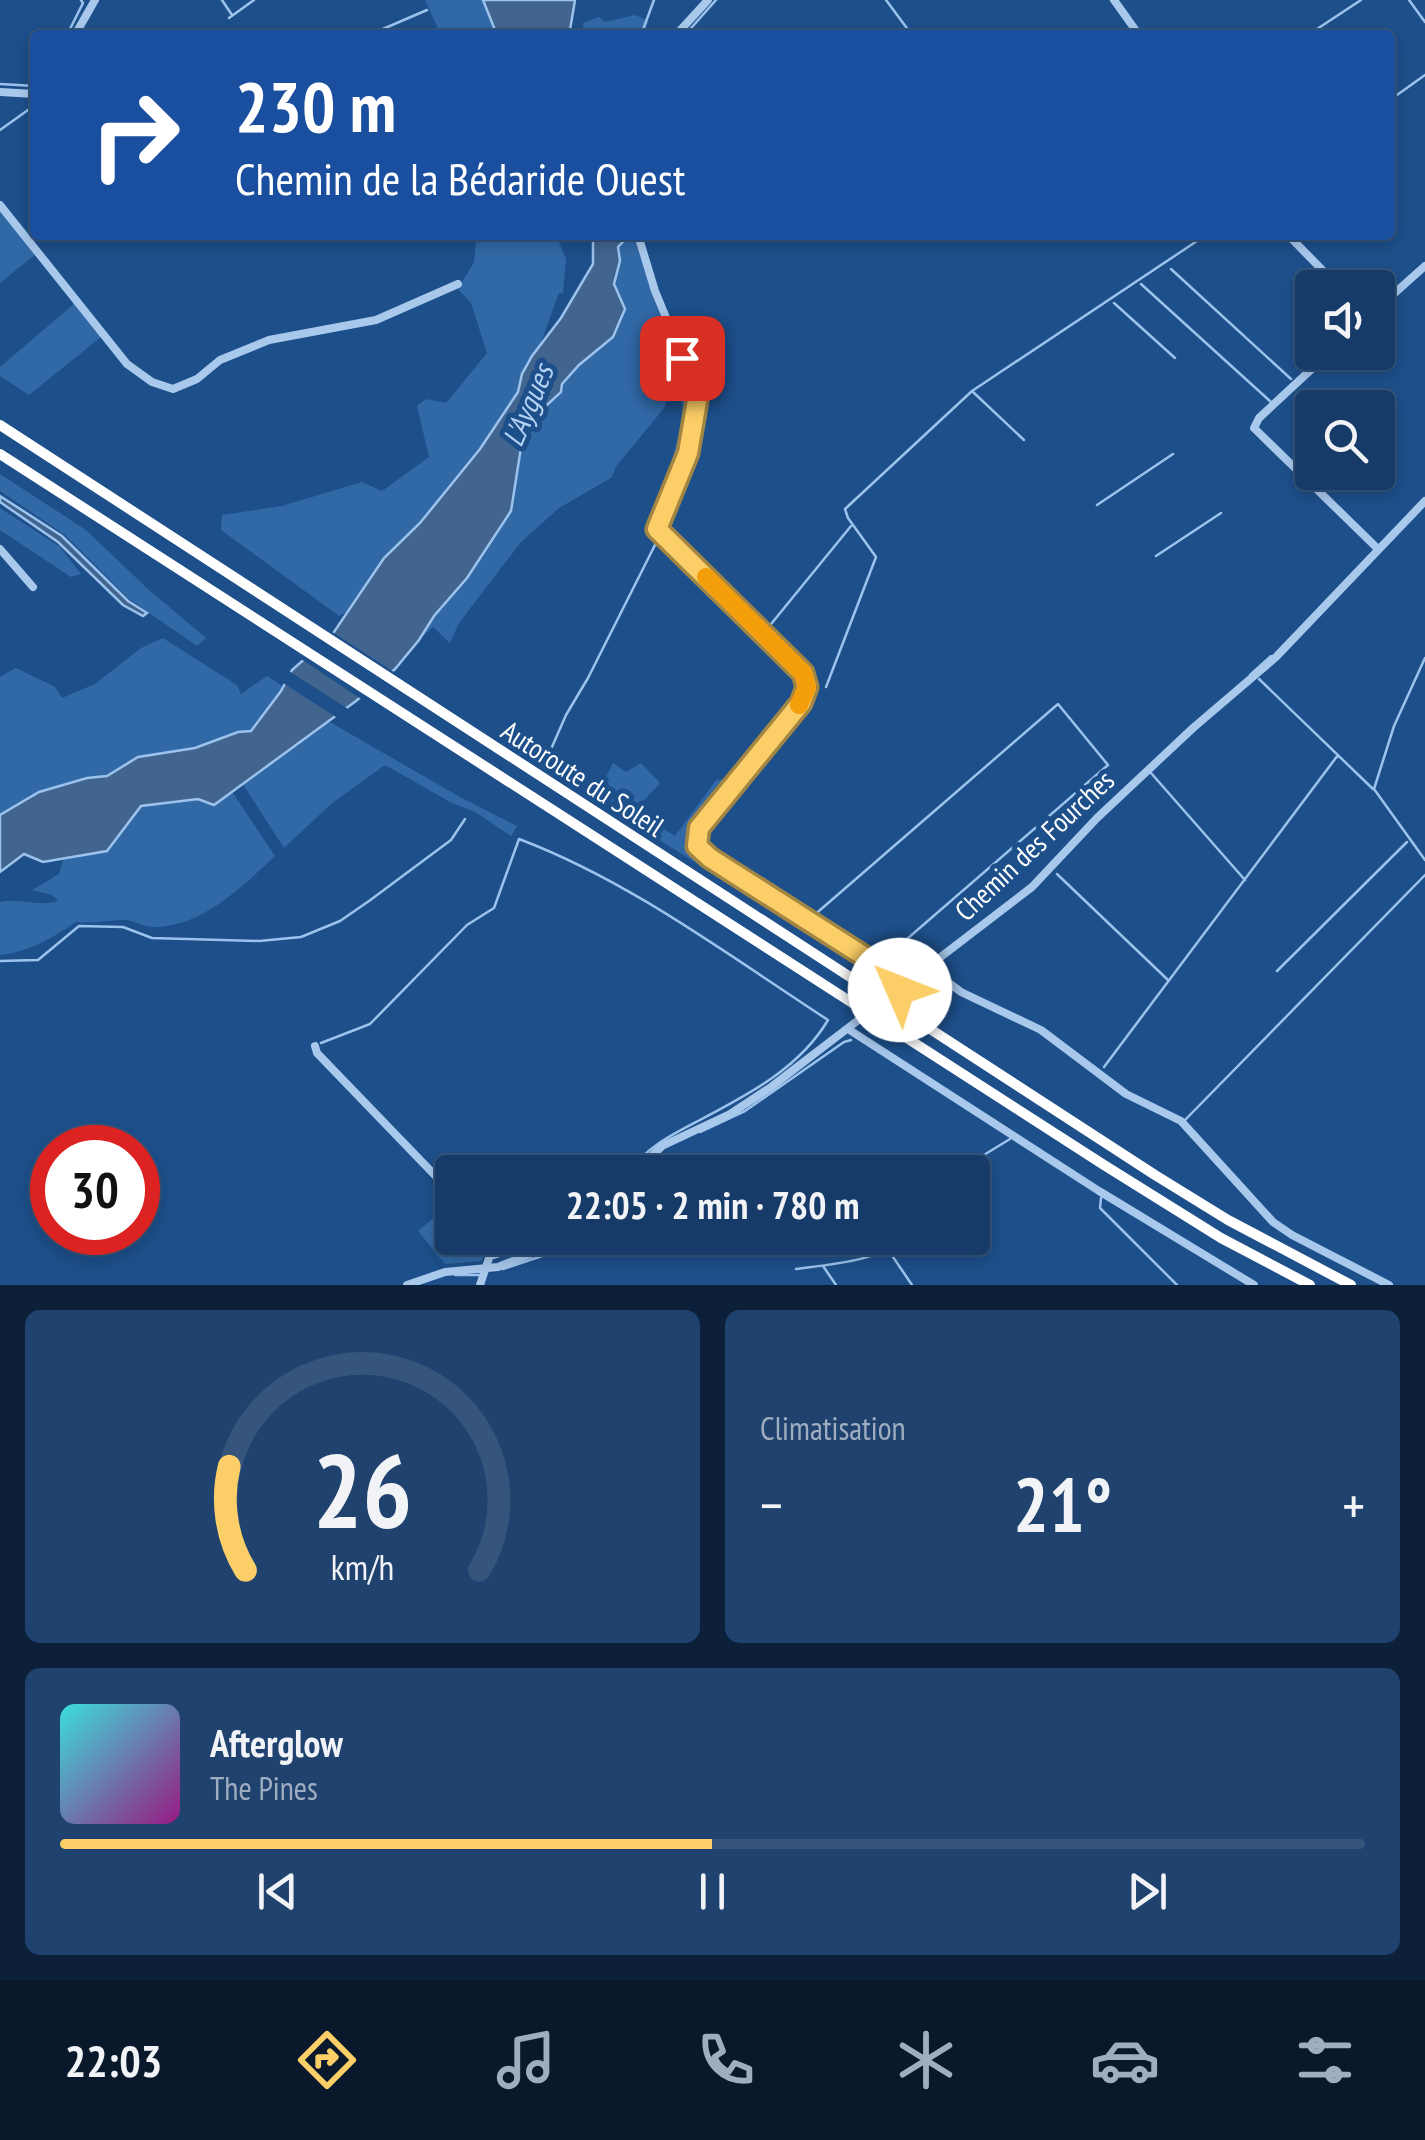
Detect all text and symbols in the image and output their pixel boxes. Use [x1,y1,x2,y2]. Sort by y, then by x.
text: 230 m [235,61,396,151]
icon: right [70,70,200,200]
text: Chemin de la Bédaride Ouest [235,149,685,207]
map controls [1295,270,1395,490]
button: sound [1295,270,1395,370]
pin [640,316,725,401]
icon: arrive [655,331,710,386]
water label: L'Aygues [492,356,563,452]
button: search [1295,390,1395,490]
street label: Autoroute du Soleil [495,712,672,845]
street label: Chemin des Fourches [946,762,1122,928]
position arrow [848,938,952,1042]
speed limit sign: 30 [30,1125,160,1255]
text: 22:05 · 2 min · 780 m [566,1180,859,1229]
text: Climatisation [760,1407,906,1449]
text: 26 [313,1422,412,1557]
text: 21° [1013,1456,1112,1553]
text: − [760,1469,783,1540]
text: + [1342,1469,1365,1540]
text: km/h [331,1544,394,1590]
text: Afterglow [210,1718,343,1767]
text: The Pines [210,1767,318,1809]
icon: previous [250,1864,305,1919]
icon: pause [685,1864,740,1919]
icon: next [1120,1864,1175,1919]
icon: directions [292,2025,362,2095]
icon: music [491,2025,561,2095]
icon: phone [691,2025,761,2095]
icon: climate [891,2025,961,2095]
icon: car [1090,2025,1160,2095]
icon: filters [1290,2025,1360,2095]
text: 22:03 [65,2031,162,2089]

